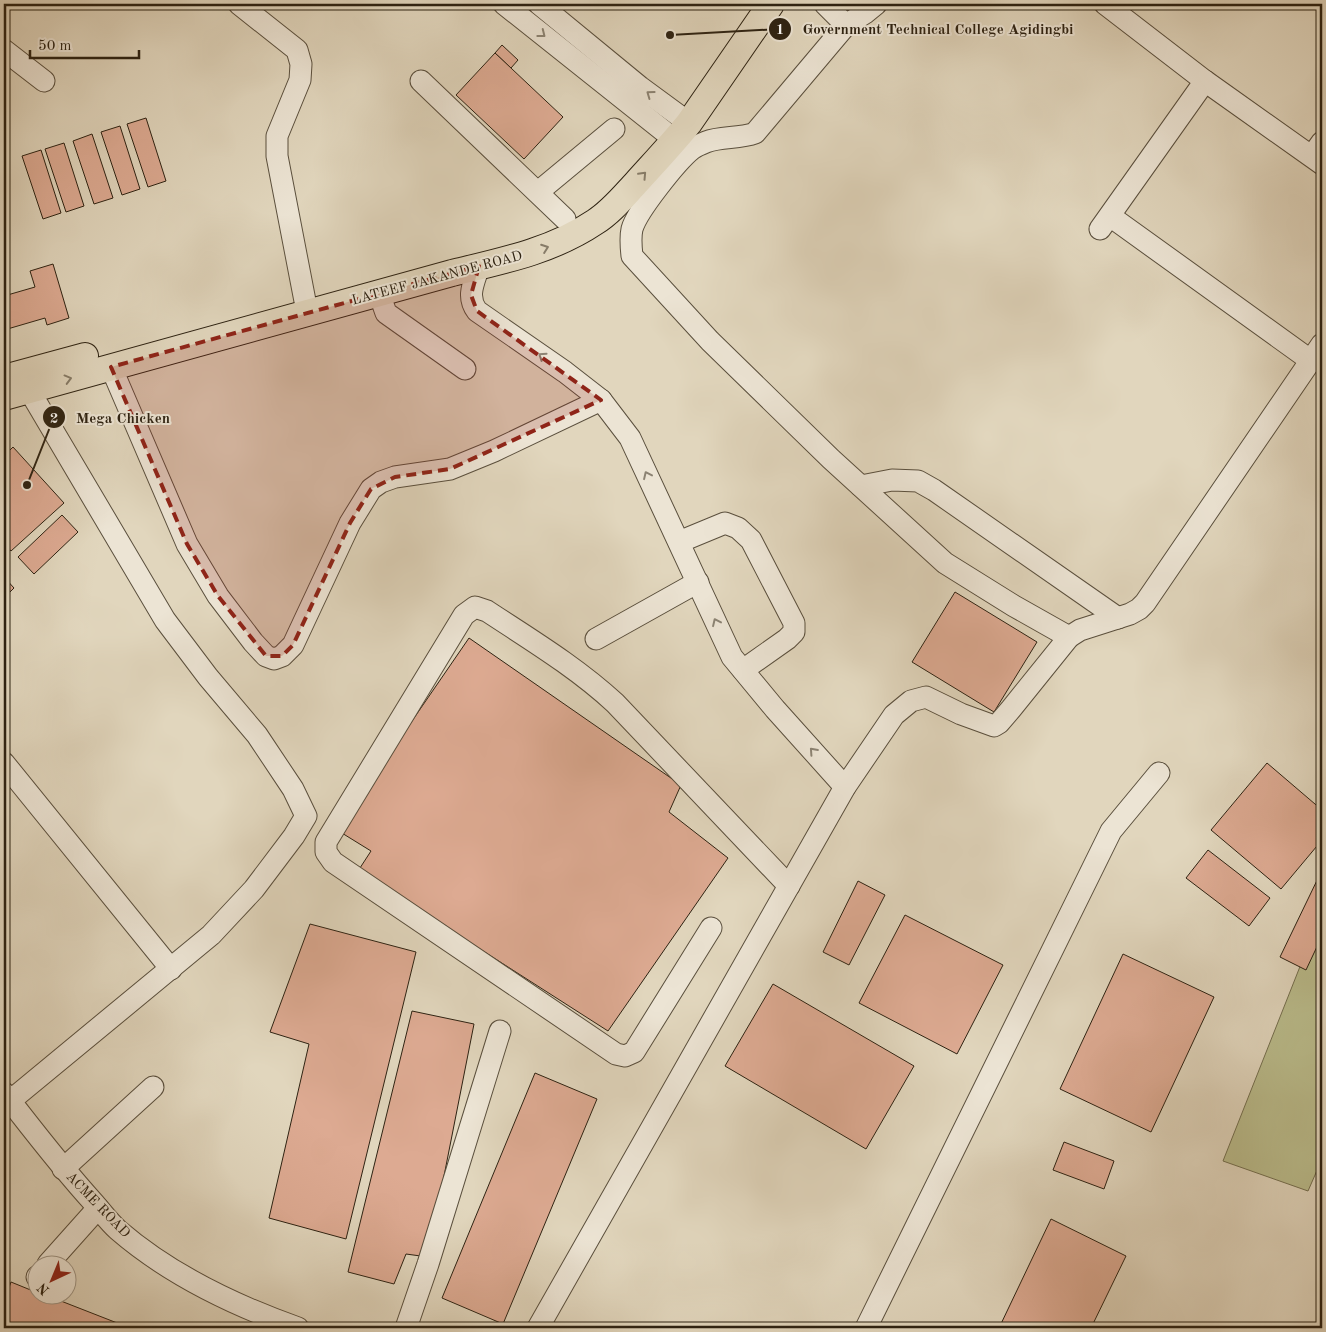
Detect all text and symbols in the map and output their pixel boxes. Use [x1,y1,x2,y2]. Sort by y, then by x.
callout: Government Technical College Agidingbi [768,14,1084,44]
text: 1 [776,23,784,38]
text: Government Technical College Agidingbi [803,23,1074,38]
scale bar [30,28,139,60]
one-way arrow [537,28,546,37]
text: 50 m [38,39,72,54]
one-way arrow [646,91,655,100]
one-way arrow [637,171,646,180]
one-way arrow [540,243,548,253]
street label: LATEEF JAKANDE ROAD [350,248,524,308]
one-way arrow [538,353,548,362]
one-way arrow [63,374,72,385]
callout: Mega Chicken [41,402,180,432]
text: 2 [50,412,58,427]
text: Mega Chicken [76,412,170,427]
one-way arrow [643,471,654,480]
one-way arrow [712,618,722,627]
one-way arrow [810,748,819,757]
street label: ACME ROAD [63,1169,133,1241]
north arrow [28,1254,78,1304]
text: N [35,1280,52,1297]

